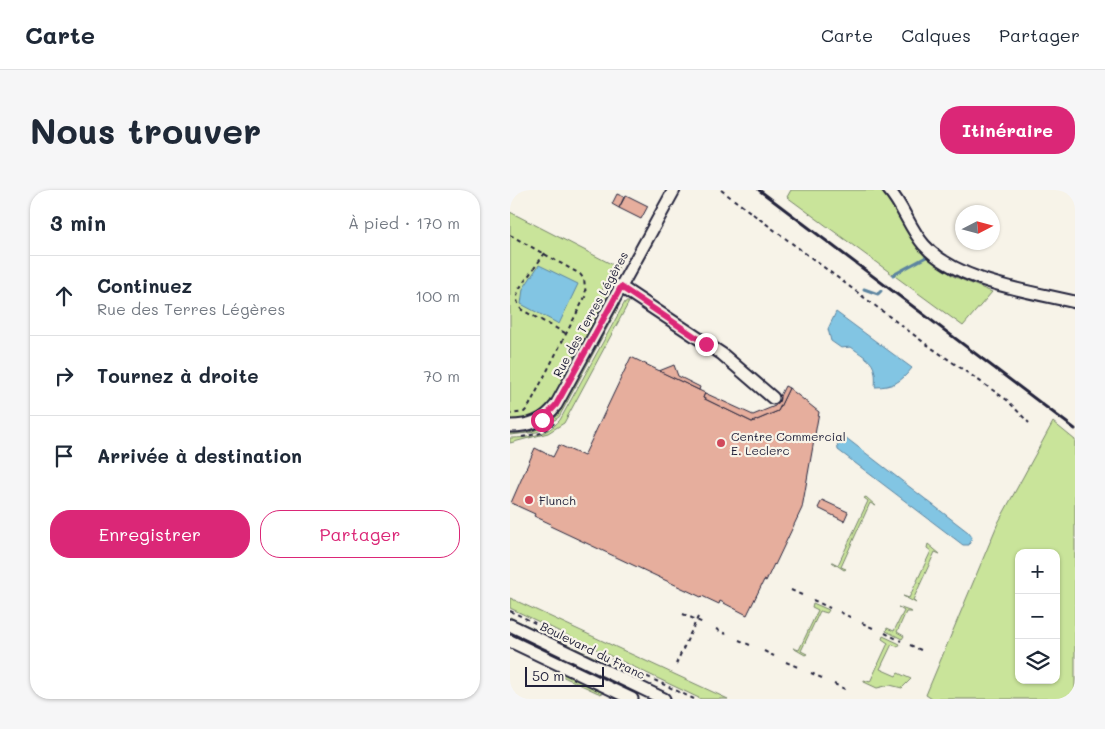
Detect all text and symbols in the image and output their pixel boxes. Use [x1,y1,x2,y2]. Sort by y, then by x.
text: Carte [25,19,95,50]
text: Carte [821,23,873,47]
text: Calques [901,23,971,47]
text: Partager [999,23,1080,47]
button: Itinéraire [940,106,1075,154]
text: Nous trouver [30,107,261,153]
north arrow [955,205,1000,250]
text: 3 min [50,209,106,236]
text: À pied · 170 m [348,212,460,233]
street label: Rue des Terres Légères [549,248,631,380]
text: Continuez [97,273,192,298]
icon: ahead [50,282,78,310]
text: 100 m [415,285,460,306]
text: Rue des Terres Légères [97,298,285,319]
route end [695,333,718,356]
icon: right [50,362,78,390]
text: Tournez à droite [97,363,259,388]
text: 70 m [423,365,460,386]
route start [531,409,554,432]
place label: Centre Commercial E. Leclerc [731,428,846,458]
marker: Centre Commercial E. Leclerc [715,437,727,449]
icon: arrive [50,442,78,470]
text: Arrivée à destination [97,443,302,468]
place label: Flunch [539,492,576,508]
marker: Flunch [523,494,535,506]
button: Enregistrer [50,510,250,558]
button: Partager [260,510,460,558]
map controls [1015,549,1060,684]
button: + [1015,549,1060,594]
button: − [1015,594,1060,639]
street label: Boulevard du Franc [538,618,648,682]
button: layers [1015,639,1060,684]
scale bar [525,664,604,687]
text: 50 m [532,666,564,685]

